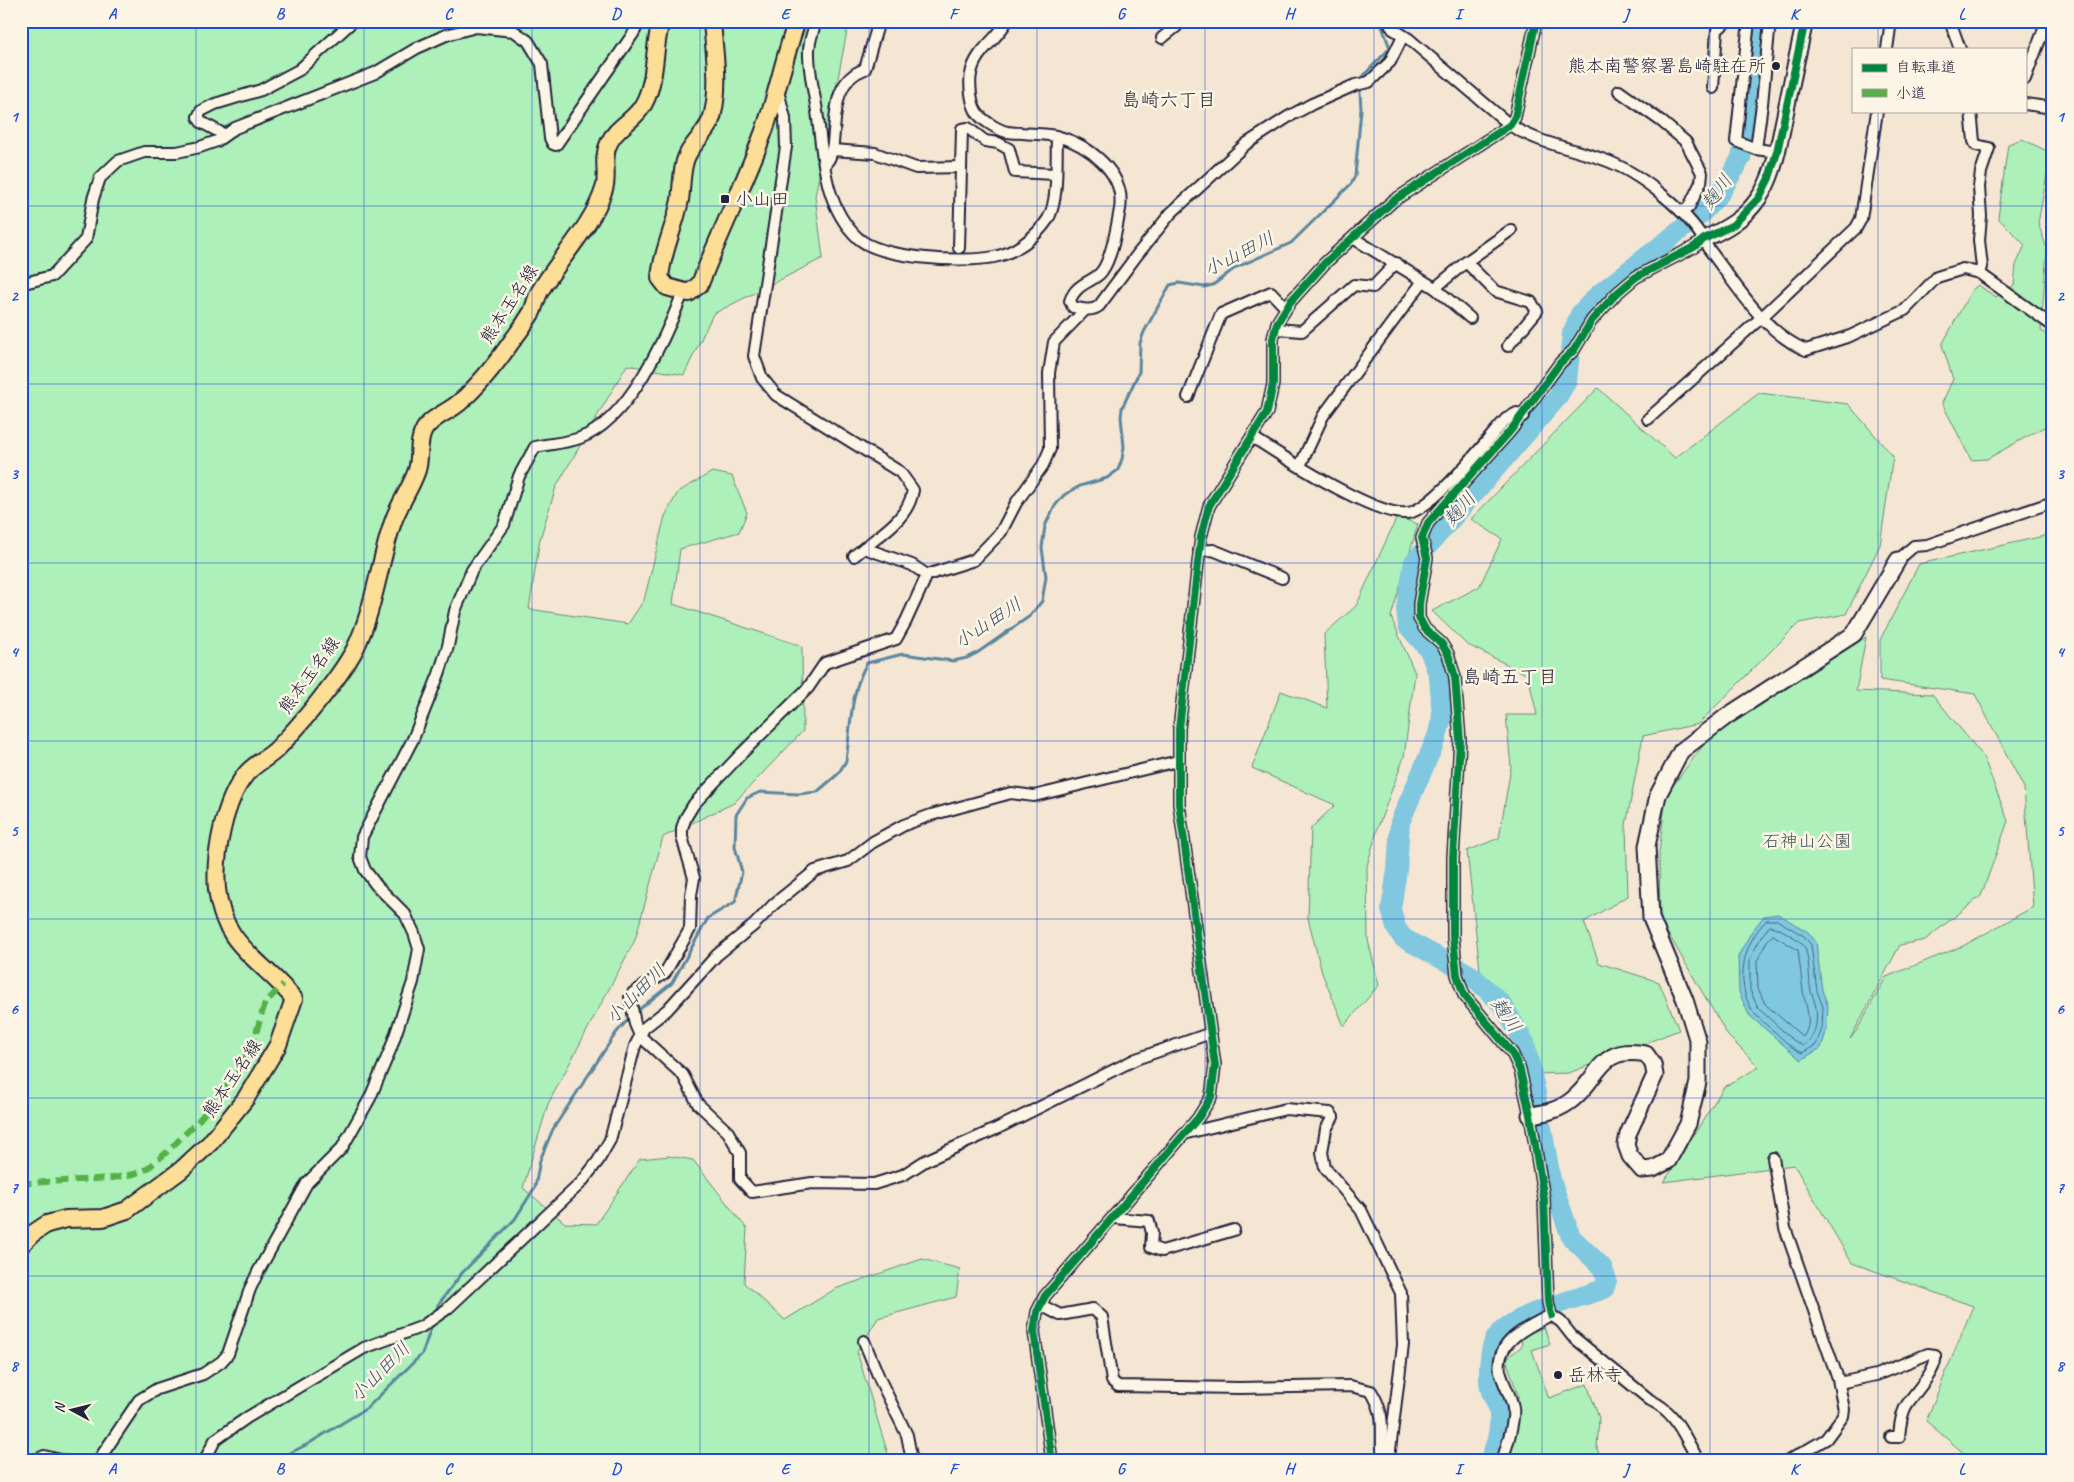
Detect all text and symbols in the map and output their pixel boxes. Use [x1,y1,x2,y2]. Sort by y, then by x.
text: A [108,4,118,24]
text: B [276,4,286,24]
text: C [444,4,454,24]
text: D [611,4,622,24]
text: E [781,4,792,24]
text: F [949,4,960,24]
text: G [1117,4,1127,24]
text: H [1284,4,1296,24]
text: I [1455,4,1465,24]
text: J [1622,4,1631,24]
text: K [1790,4,1802,24]
text: L [1959,4,1967,24]
legend [1852,48,2026,112]
place label: 熊本南警察署島崎駐在所 [1568,55,1766,77]
text: 自転車道 [1896,58,1956,77]
marker: 熊本南警察署島崎駐在所 [1770,60,1782,72]
text: 小道 [1896,84,1926,103]
district label: 島崎六丁目 [1121,88,1217,112]
text: 1 [10,107,19,127]
text: 1 [2056,107,2065,127]
water label: 麹川 [1696,170,1738,214]
place label: 小山田 [735,188,789,210]
marker: 小山田 [719,193,731,205]
water label: 小山田川 [1200,226,1278,282]
street label: 熊本玉名線 [475,260,543,348]
text: 2 [10,286,19,306]
text: 2 [2056,286,2065,306]
text: 3 [10,464,19,484]
text: 3 [2056,464,2065,484]
water label: 麹川 [1438,487,1482,531]
water label: 小山田川 [950,592,1026,654]
street label: 熊本玉名線 [274,632,344,718]
text: 4 [10,642,19,662]
text: 4 [2056,642,2065,662]
district label: 島崎五丁目 [1462,665,1558,689]
text: 5 [11,821,20,841]
text: 5 [2057,821,2066,841]
park label: 石神山公園 [1762,830,1852,852]
water label: 小山田川 [601,959,671,1029]
water label: 麹川 [1485,993,1527,1037]
text: 6 [10,999,19,1019]
text: 6 [2056,999,2065,1019]
street label: 熊本玉名線 [198,1035,266,1121]
text: 7 [10,1178,19,1198]
text: 7 [2056,1178,2065,1198]
water label: 小山田川 [345,1337,415,1407]
text: 8 [10,1356,19,1376]
text: 8 [2056,1356,2065,1376]
place label: 岳林寺 [1568,1364,1622,1386]
marker: 岳林寺 [1552,1369,1564,1381]
north arrow [48,1384,98,1434]
text: N [51,1401,69,1414]
text: A [108,1459,118,1479]
text: B [276,1459,286,1479]
text: C [444,1459,454,1479]
text: D [611,1459,622,1479]
text: E [781,1459,792,1479]
text: F [949,1459,960,1479]
text: G [1117,1459,1127,1479]
text: H [1284,1459,1296,1479]
text: I [1455,1459,1465,1479]
text: J [1622,1459,1631,1479]
text: K [1790,1459,1802,1479]
text: L [1959,1459,1967,1479]

